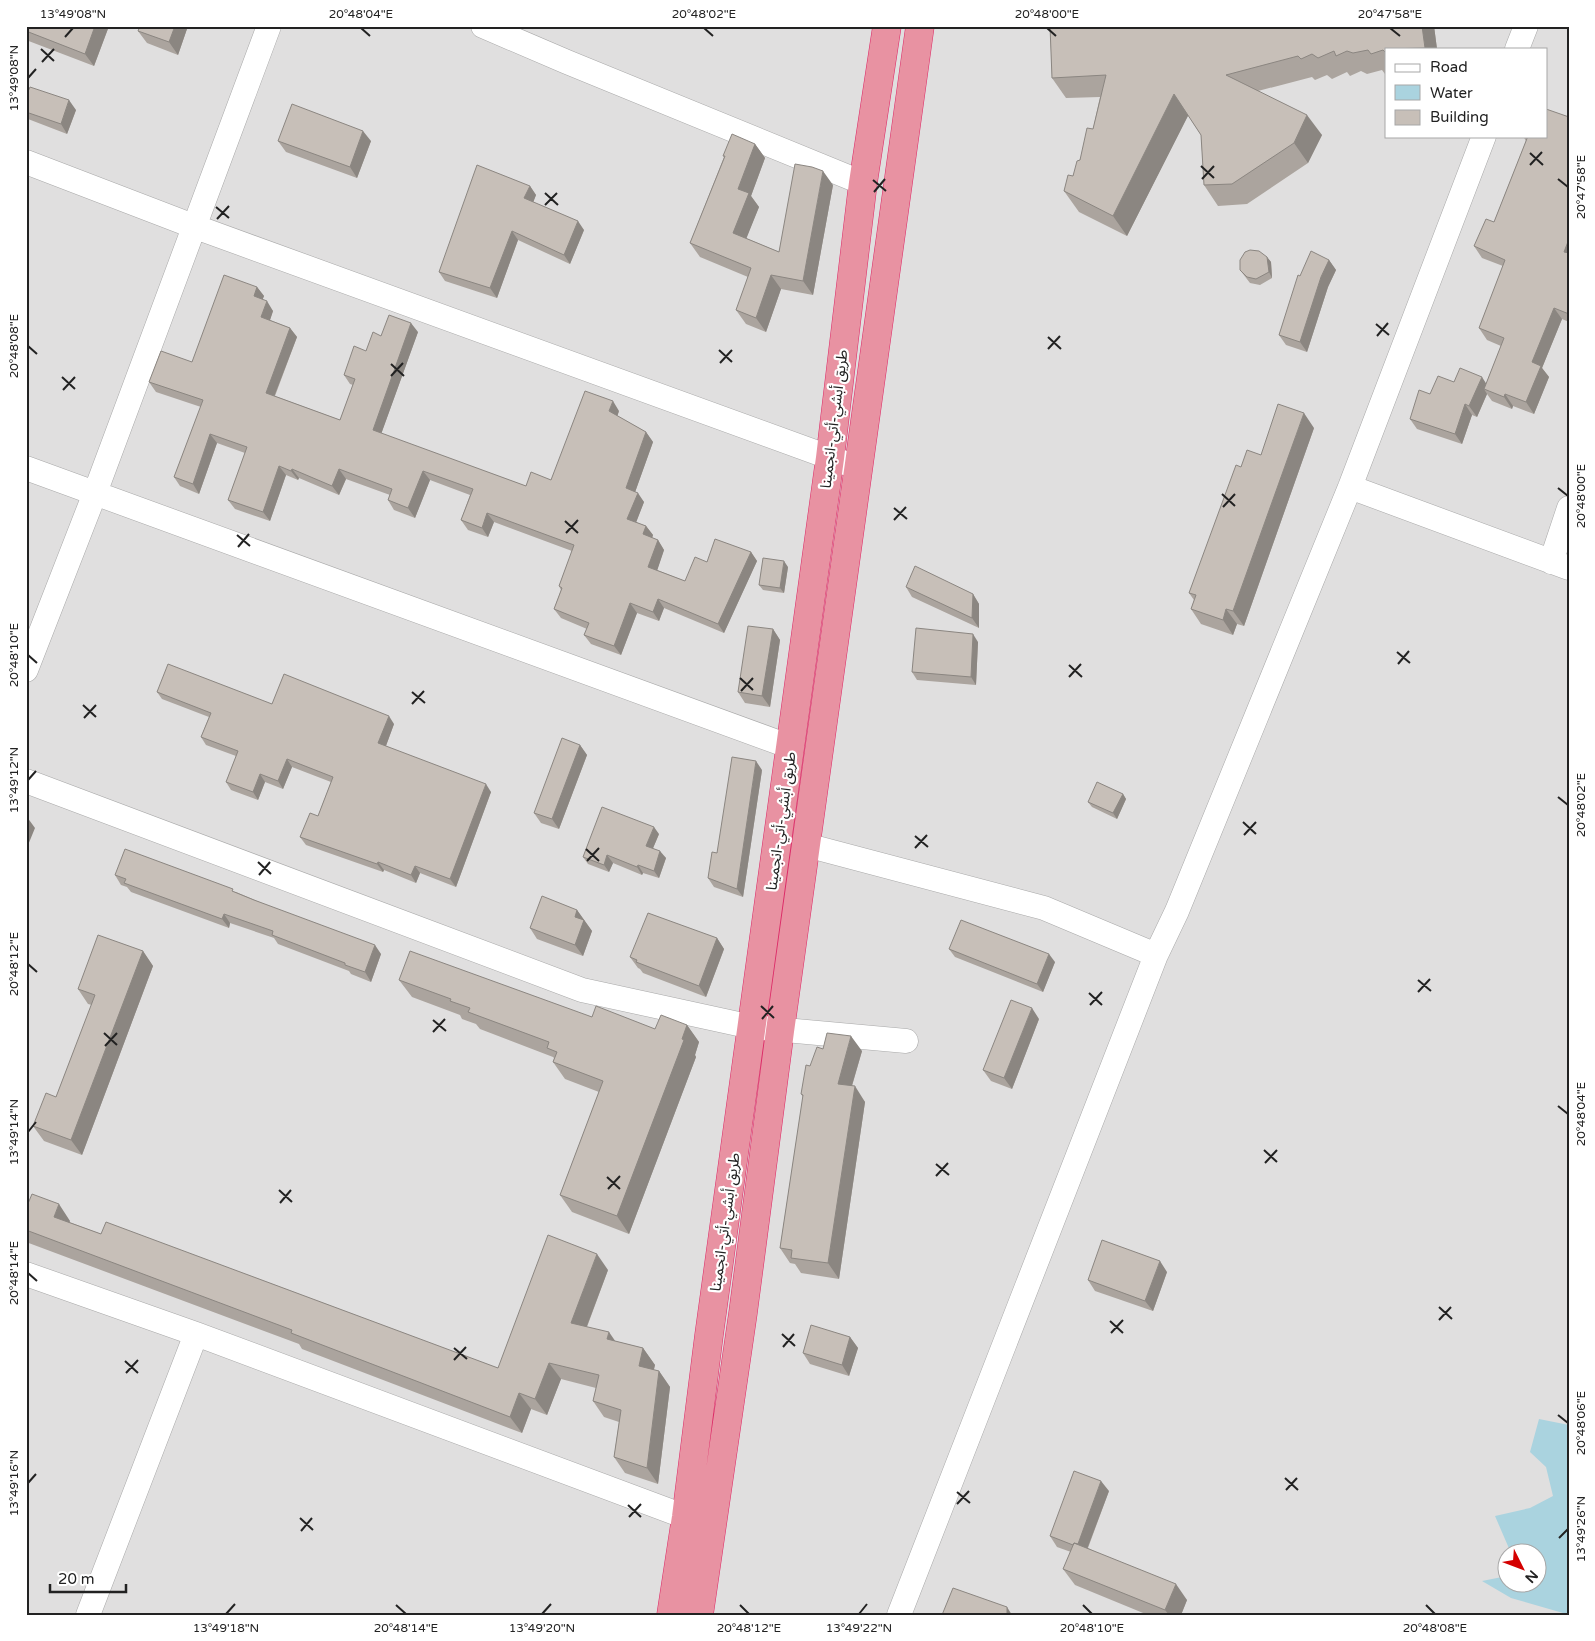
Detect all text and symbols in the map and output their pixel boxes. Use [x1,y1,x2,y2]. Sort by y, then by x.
text: 13°49'08"N [40,7,106,21]
text: 20°48'04"E [329,7,394,21]
text: 20°48'02"E [672,7,737,21]
text: 20°48'00"E [1015,7,1080,21]
text: 20°47'58"E [1358,7,1423,21]
text: 13°49'08"N [7,45,21,111]
legend [1385,48,1548,138]
text: Road [1430,58,1468,76]
text: Water [1430,84,1473,102]
text: Building [1430,108,1489,126]
text: 20°47'58"E [1574,154,1588,219]
text: 20°48'08"E [7,313,21,378]
street label: طريق أبشي-أتي-انجمينا [817,349,854,490]
text: 20°48'00"E [1574,463,1588,528]
text: 20°48'10"E [7,622,21,687]
text: 13°49'12"N [7,747,21,813]
street label: طريق أبشي-أتي-انجمينا [762,751,802,892]
text: 20°48'02"E [1574,772,1588,837]
text: 20°48'12"E [7,931,21,996]
text: 20°48'04"E [1574,1081,1588,1146]
text: 13°49'14"N [7,1099,21,1165]
street label: طريق أبشي-أتي-انجمينا [706,1152,746,1293]
text: 20°48'14"E [7,1240,21,1305]
text: 20°48'06"E [1574,1390,1588,1455]
text: 13°49'16"N [7,1450,21,1516]
text: 13°49'26"N [1574,1496,1588,1562]
north arrow [1498,1544,1548,1594]
scale bar [50,1561,126,1593]
text: N [1521,1566,1541,1586]
text: 20 m [58,1570,95,1588]
text: 13°49'18"N [193,1621,259,1635]
text: 20°48'14"E [374,1621,439,1635]
text: 13°49'20"N [509,1621,575,1635]
text: 20°48'12"E [717,1621,782,1635]
text: 13°49'22"N [826,1621,892,1635]
text: 20°48'10"E [1060,1621,1125,1635]
text: 20°48'08"E [1403,1621,1468,1635]

